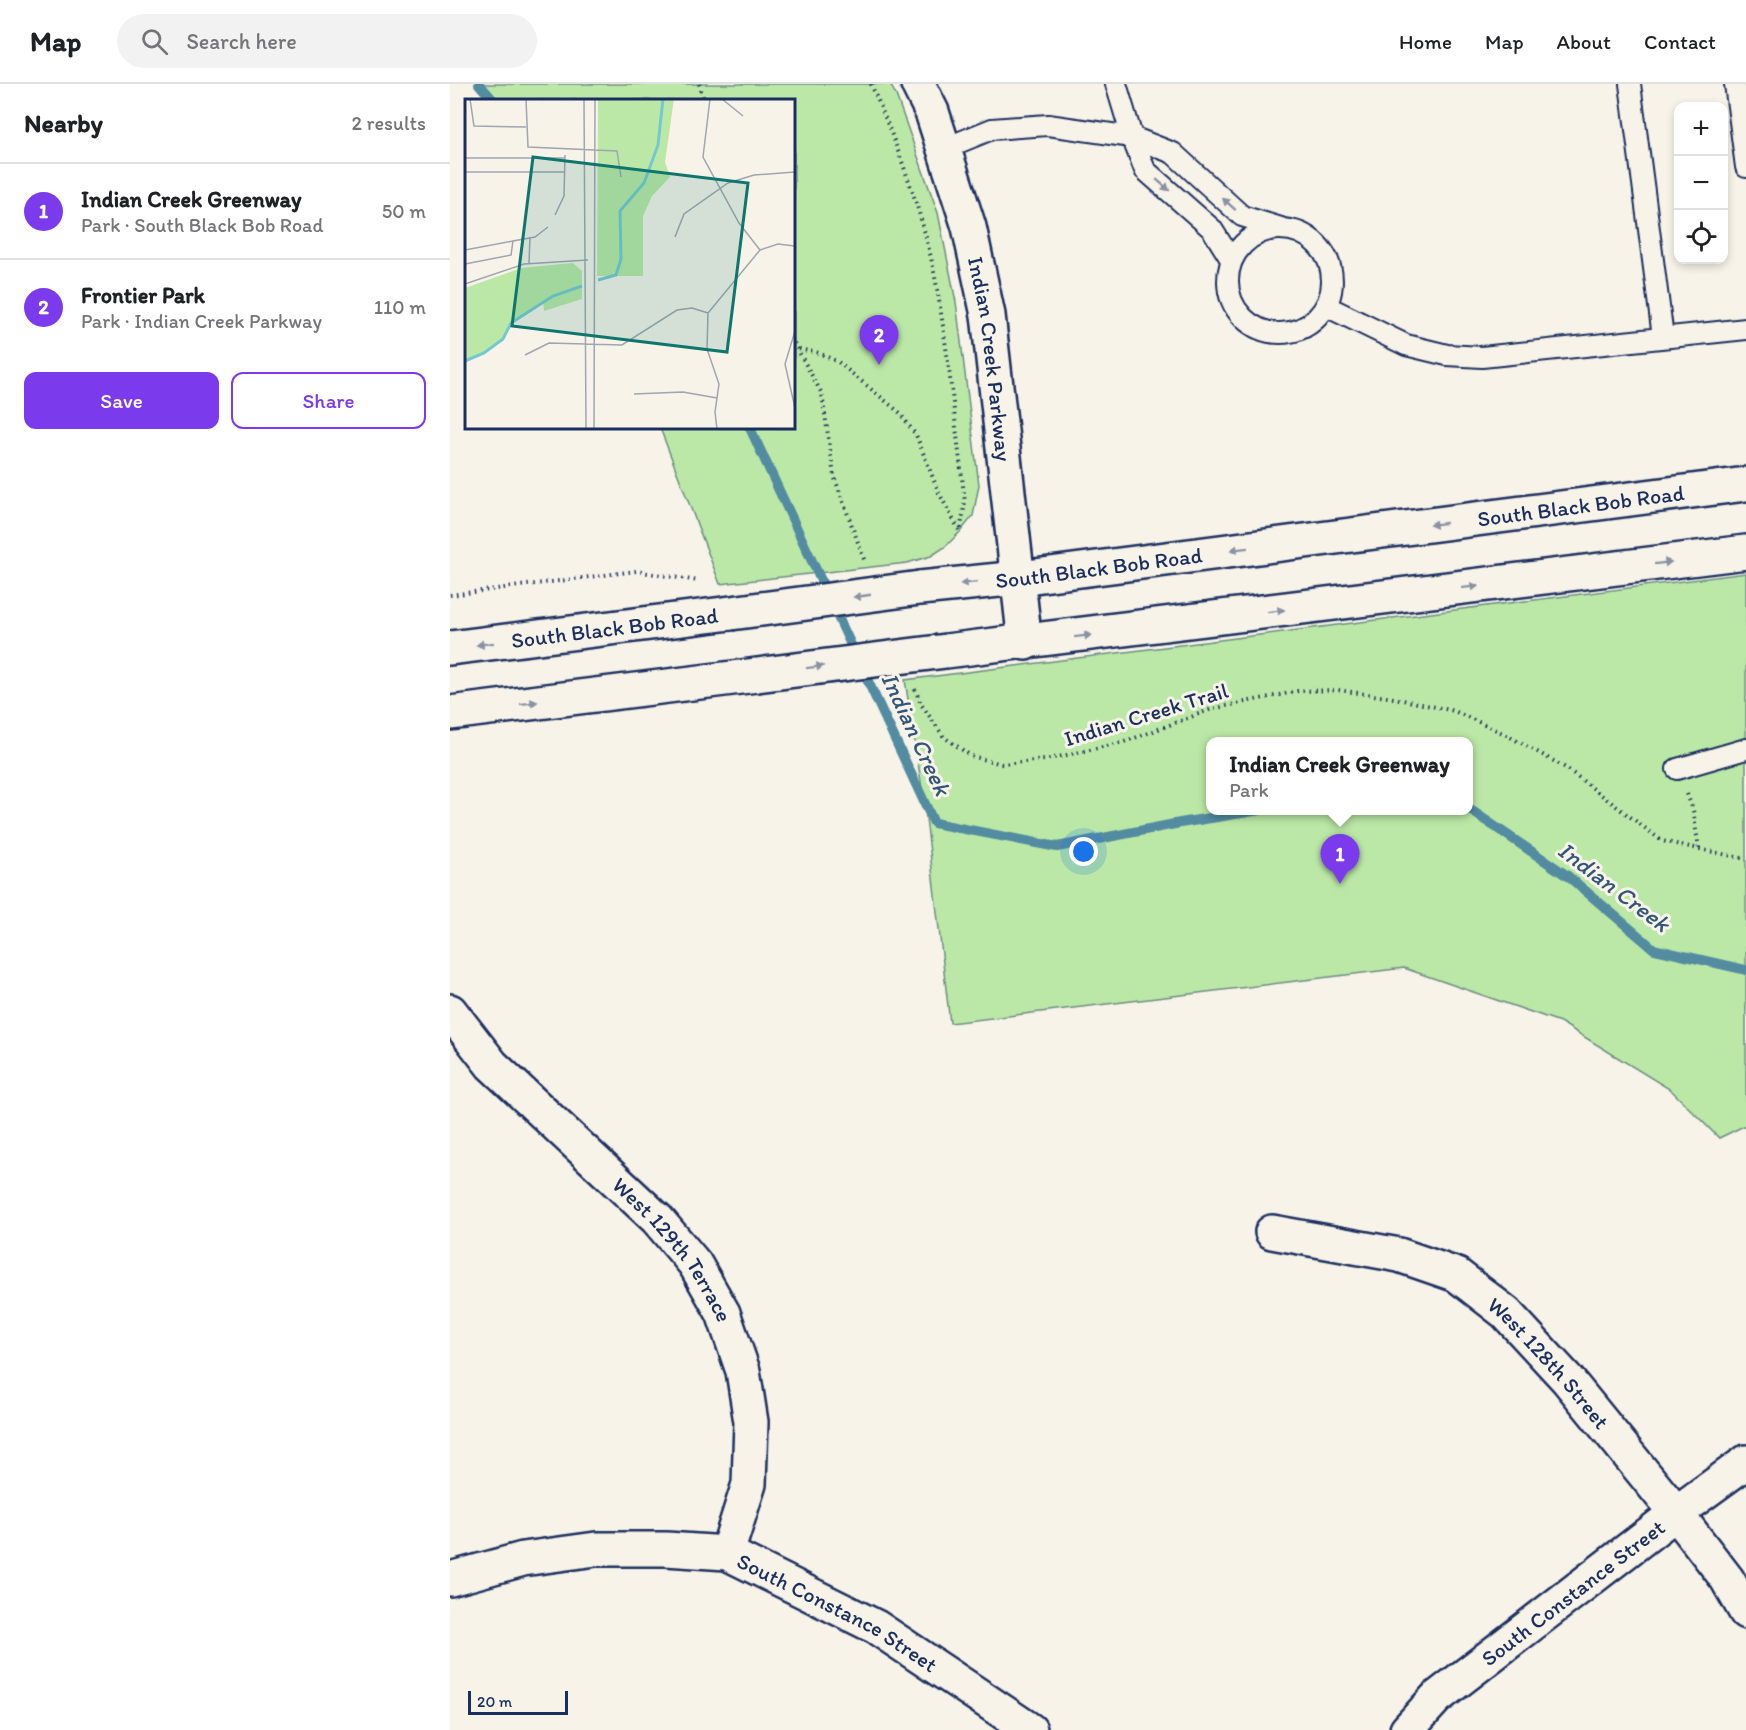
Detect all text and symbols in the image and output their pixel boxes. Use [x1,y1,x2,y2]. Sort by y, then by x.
search box [117,14,537,68]
text: Map [30,24,81,58]
icon: search [138,25,171,58]
text: Search here [186,28,297,55]
text: Home [1399,29,1452,54]
text: Map [1485,29,1524,54]
text: About [1557,29,1611,54]
text: Contact [1644,29,1716,54]
inset map [465,99,795,429]
map controls [1674,102,1728,264]
button: + [1674,102,1728,156]
text: Nearby [24,107,103,139]
text: 2 results [352,111,426,135]
button: − [1674,156,1728,210]
one-way arrow [1155,178,1170,192]
text: Indian Creek Greenway [81,186,302,213]
one-way arrow [1222,198,1237,211]
text: 1 [39,199,48,223]
text: 50 m [382,199,426,223]
button: locate [1674,210,1728,264]
text: Park · South Black Bob Road [81,213,324,237]
street label: Indian Creek Parkway [962,254,1017,463]
text: Frontier Park [81,282,205,309]
text: 2 [38,295,49,319]
text: 110 m [374,295,426,319]
text: Park · Indian Creek Parkway [81,309,322,333]
pin: 2 [860,316,898,365]
button: Save [24,372,219,429]
button: Share [231,372,426,429]
street label: South Black Bob Road [1476,479,1686,533]
one-way arrow [1428,519,1447,528]
street label: South Black Bob Road [994,541,1204,594]
one-way arrow [1229,545,1248,554]
one-way arrow [1654,558,1673,567]
one-way arrow [960,578,979,588]
one-way arrow [1460,582,1479,592]
one-way arrow [853,591,872,601]
street label: South Black Bob Road [510,602,720,654]
one-way arrow [1267,607,1286,616]
one-way arrow [1073,631,1092,640]
one-way arrow [476,639,495,648]
one-way arrow [806,663,825,672]
water label: Indian Creek [875,668,958,801]
street label: Indian Creek Trail [1061,677,1231,752]
one-way arrow [519,698,538,708]
popup [1206,737,1473,815]
text: Indian Creek Greenway [1229,751,1450,778]
text: Park [1229,778,1269,802]
pin: 1 [1320,834,1360,884]
water label: Indian Creek [1553,835,1677,939]
your location [1069,837,1098,866]
street label: West 129th Terrace [607,1171,738,1325]
street label: West 128th Street [1482,1291,1615,1435]
street label: South Constance Street [1476,1514,1670,1672]
street label: South Constance Street [733,1547,943,1678]
scale bar [468,1688,568,1716]
text: 20 m [477,1692,512,1711]

